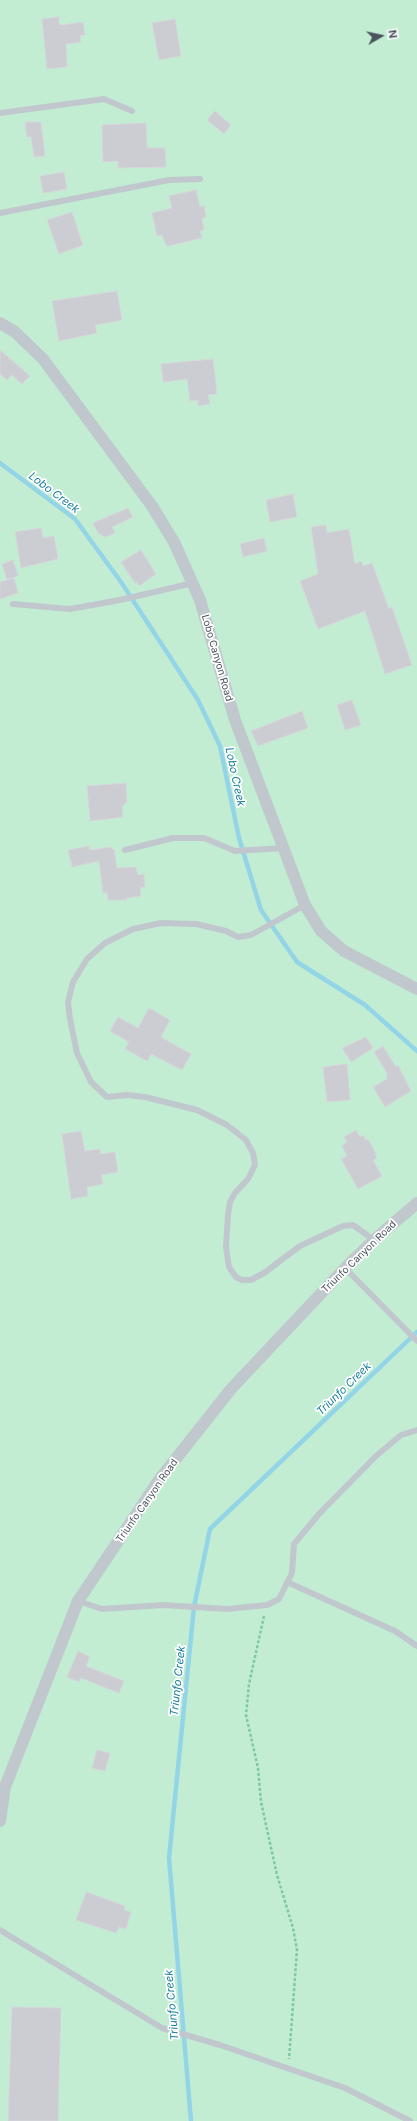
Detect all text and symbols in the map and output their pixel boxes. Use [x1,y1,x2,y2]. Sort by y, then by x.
north arrow [361,16,401,56]
text: N [385,29,400,39]
water label: Lobo Creek [26,470,82,516]
street label: Lobo Canyon Road [199,613,235,703]
water label: Lobo Creek [222,746,248,808]
street label: Triunfo Canyon Road [319,1218,399,1296]
water label: Triunfo Creek [314,1360,374,1418]
street label: Triunfo Canyon Road [114,1457,180,1545]
water label: Triunfo Creek [168,1645,188,1717]
water label: Triunfo Creek [162,1969,182,2041]

